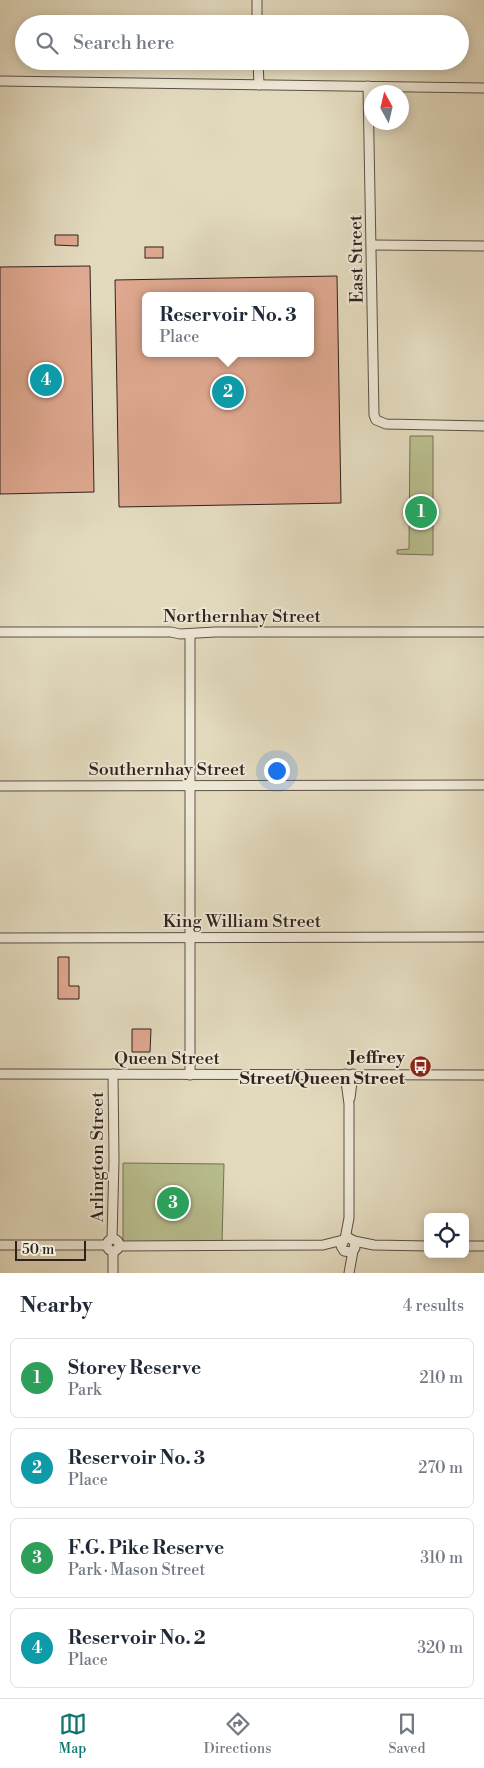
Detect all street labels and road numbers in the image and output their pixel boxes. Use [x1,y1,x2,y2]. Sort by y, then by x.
street label: East Street [344,214,369,303]
street label: Northernhay Street [163,605,322,628]
street label: Southernhay Street [89,758,246,781]
street label: King William Street [163,910,322,933]
street label: Queen Street [114,1047,221,1070]
street label: Arlington Street [86,1091,109,1223]

